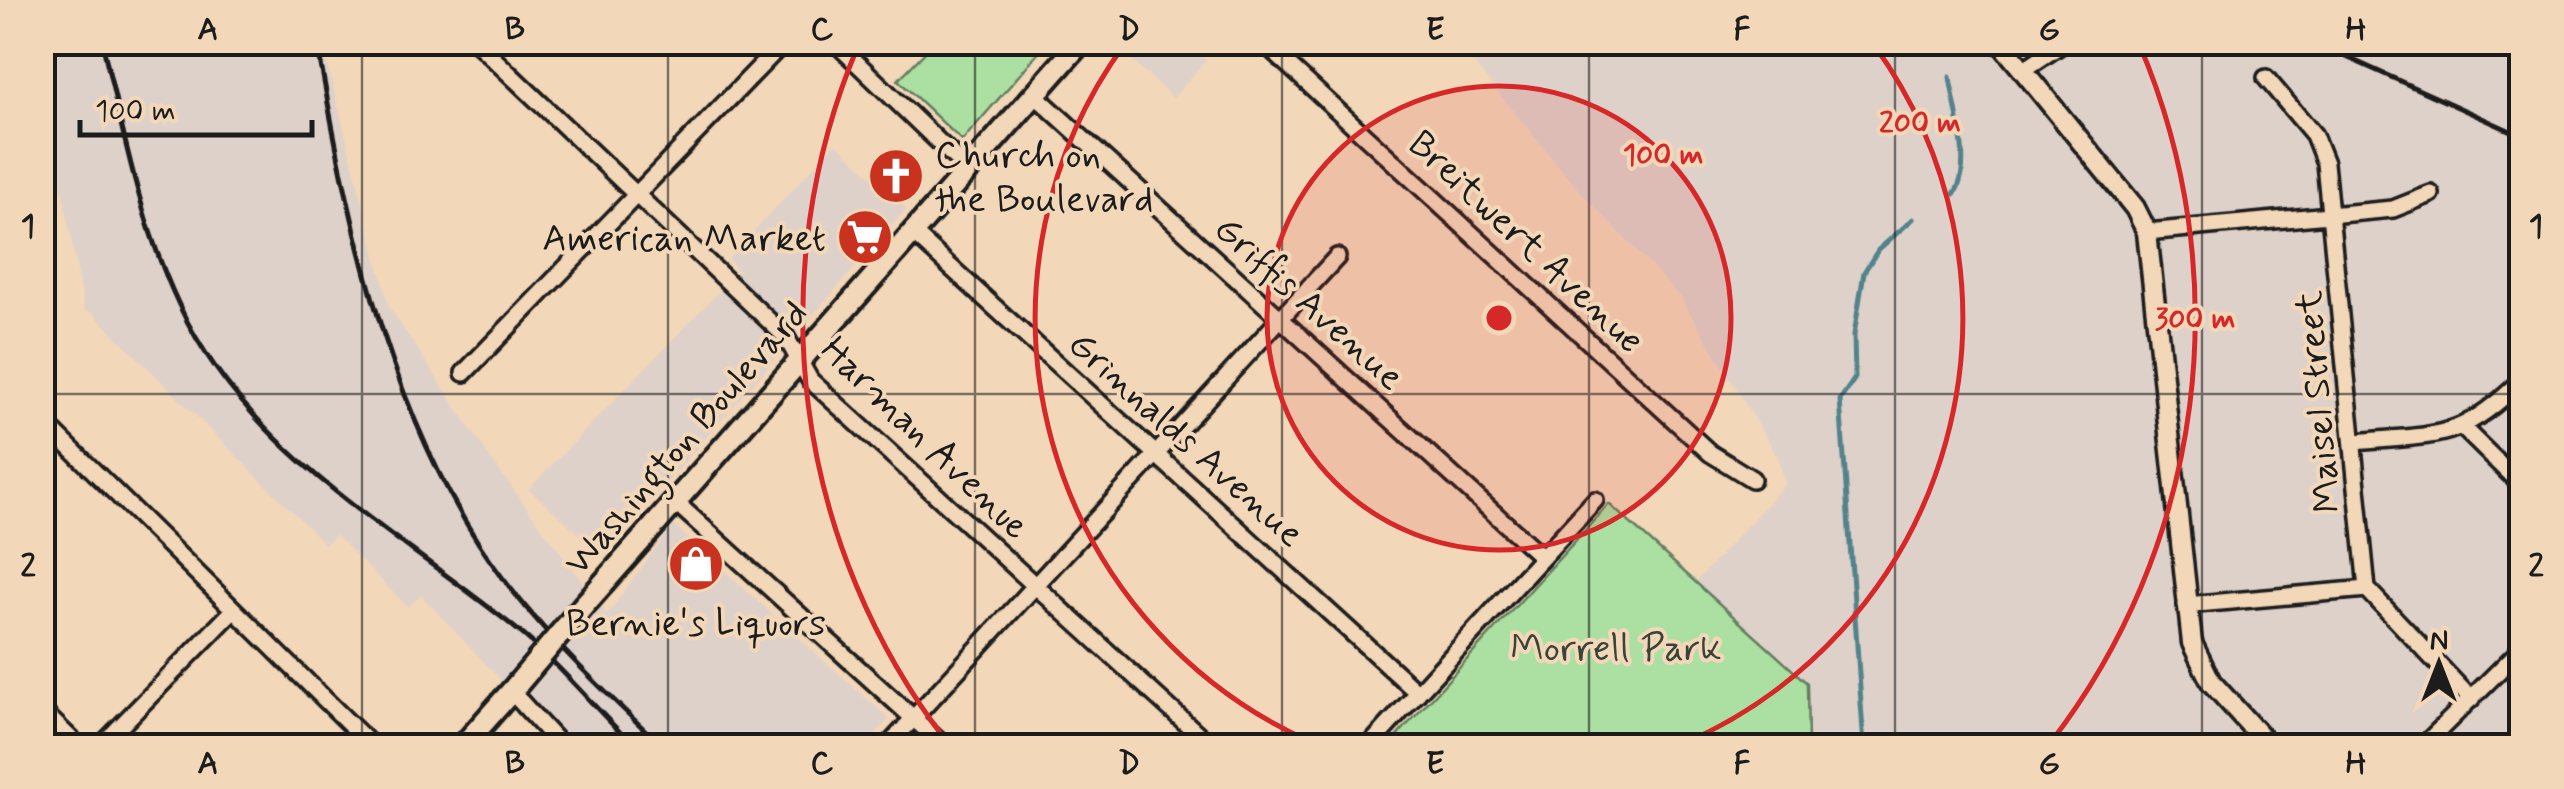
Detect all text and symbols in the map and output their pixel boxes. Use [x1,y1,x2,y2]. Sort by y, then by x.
text: A [198,9,218,51]
text: B [505,9,525,51]
text: C [811,9,834,51]
text: D [1118,9,1140,51]
text: E [1426,9,1445,51]
text: F [1734,9,1751,51]
text: G [2038,9,2060,51]
text: H [2346,9,2366,51]
scale bar [80,75,312,137]
text: 100 m [95,92,176,131]
text: 200 m [1879,104,1961,143]
street label: Breitwert Avenue [1397,121,1654,365]
place label: Church on the Boulevard [935,132,1153,225]
text: 100 m [1623,136,1703,175]
church icon: Church on the Boulevard [866,146,926,206]
street label: Griffis Avenue [1203,205,1414,402]
text: 1 [21,206,35,248]
text: 1 [2529,206,2543,248]
supermarket icon: American Market [835,207,895,267]
place label: American Market [542,215,826,264]
street label: Maisel Street [2285,288,2354,515]
street label: Washington Boulevard [554,291,823,589]
centre of rings [1481,300,1517,336]
text: 300 m [2155,300,2235,339]
street label: Grinnalds Avenue [1057,321,1314,559]
street label: Harman Avenue [809,326,1039,551]
shop icon: Bernie's Liquors [666,534,726,594]
text: 2 [20,546,36,588]
text: 2 [2528,546,2544,588]
place label: Bernie's Liquors [566,600,826,649]
north arrow [2389,614,2489,714]
text: N [2430,623,2448,660]
park label: Morrell Park [1510,625,1722,674]
text: A [198,743,218,785]
text: B [505,743,525,785]
text: C [811,743,834,785]
text: D [1118,743,1140,785]
text: E [1426,743,1445,785]
text: F [1734,743,1751,785]
text: G [2038,743,2060,785]
text: H [2346,743,2366,785]

